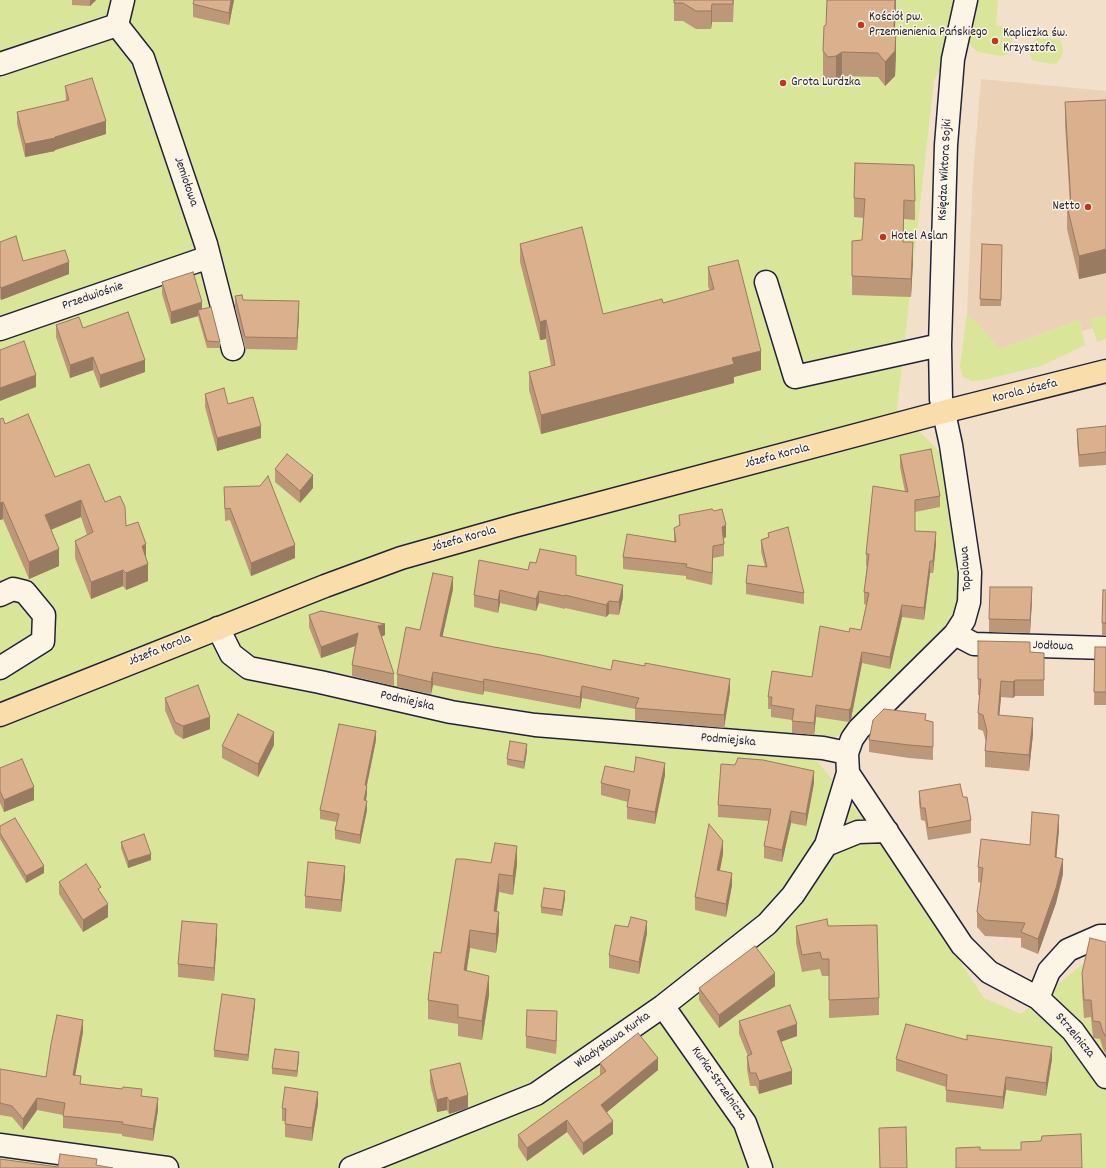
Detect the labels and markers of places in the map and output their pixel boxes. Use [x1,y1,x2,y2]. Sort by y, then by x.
place label: Kościół pw. Przemienienia Pańskiego [869,10,987,41]
marker: Kościół pw. Przemienienia Pańskiego [856,20,866,30]
place label: Kapliczka św. Krzysztofa [1003,26,1067,57]
marker: Kapliczka św. Krzysztofa [990,36,1000,46]
place label: Grota Lurdzka [791,75,860,91]
marker: Grota Lurdzka [778,78,788,88]
place label: Netto [1052,199,1080,215]
marker: Netto [1083,202,1093,212]
place label: Hotel Aslan [891,229,948,245]
marker: Hotel Aslan [878,232,888,242]

